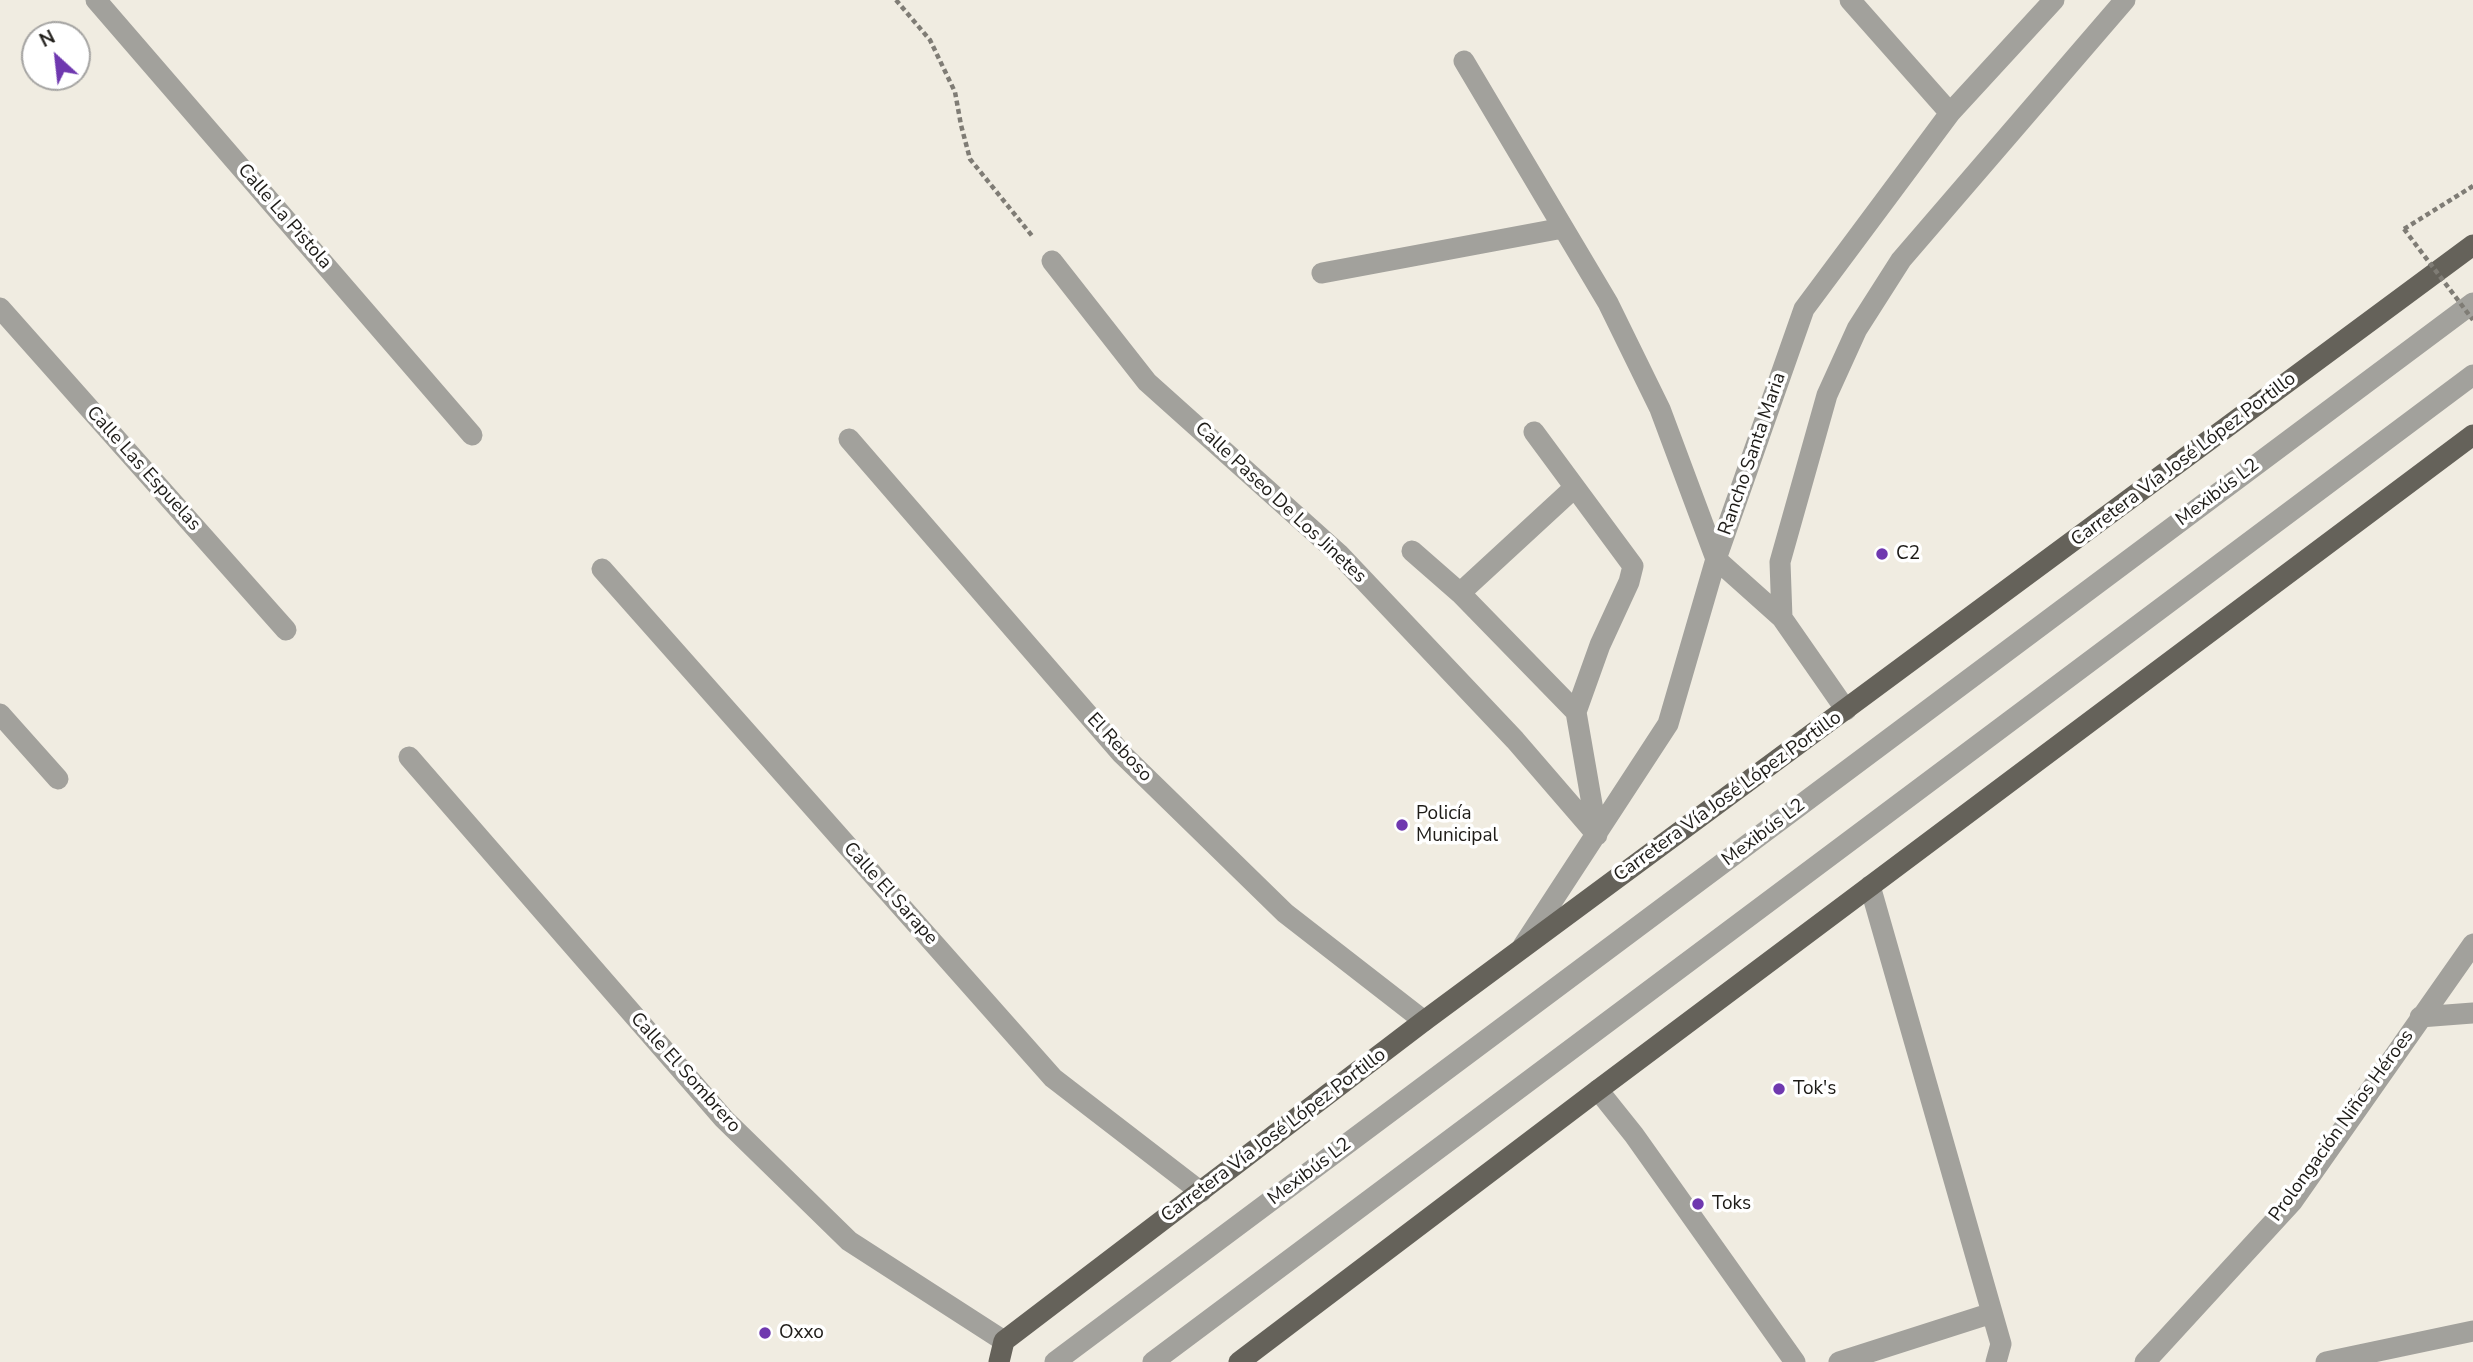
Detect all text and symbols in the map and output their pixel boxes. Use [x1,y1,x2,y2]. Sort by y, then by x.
north arrow [21,21,91,91]
text: N [35,24,60,54]
street label: Calle La Pistola [232,160,336,274]
street label: Carretera Vía José López Portillo [2067,368,2301,552]
street label: Rancho Santa Maria [1714,370,1792,538]
street label: Calle Las Espuelas [81,402,205,536]
street label: Calle Paseo De Los Jinetes [1190,418,1370,588]
street label: Mexibús L2 [2172,454,2264,532]
place label: C2 [1896,543,1920,565]
marker: C2 [1874,546,1890,562]
street label: Carretera Vía José López Portillo [1610,707,1846,887]
street label: El Reboso [1081,709,1157,787]
street label: Mexibús L2 [1718,794,1810,872]
place label: Policía Municipal [1416,803,1498,847]
marker: Policía Municipal [1394,817,1410,833]
street label: Calle El Sarape [838,838,942,950]
street label: Calle El Sombrero [625,1008,745,1138]
street label: Prolongación Niños Héroes [2265,1026,2419,1226]
street label: Carretera Vía José López Portillo [1157,1044,1391,1228]
place label: Tok's [1793,1078,1836,1100]
marker: Tok's [1771,1081,1787,1097]
street label: Mexibús L2 [1264,1133,1356,1211]
place label: Toks [1712,1193,1751,1215]
marker: Toks [1690,1196,1706,1212]
place label: Oxxo [779,1322,824,1344]
marker: Oxxo [757,1325,773,1341]

